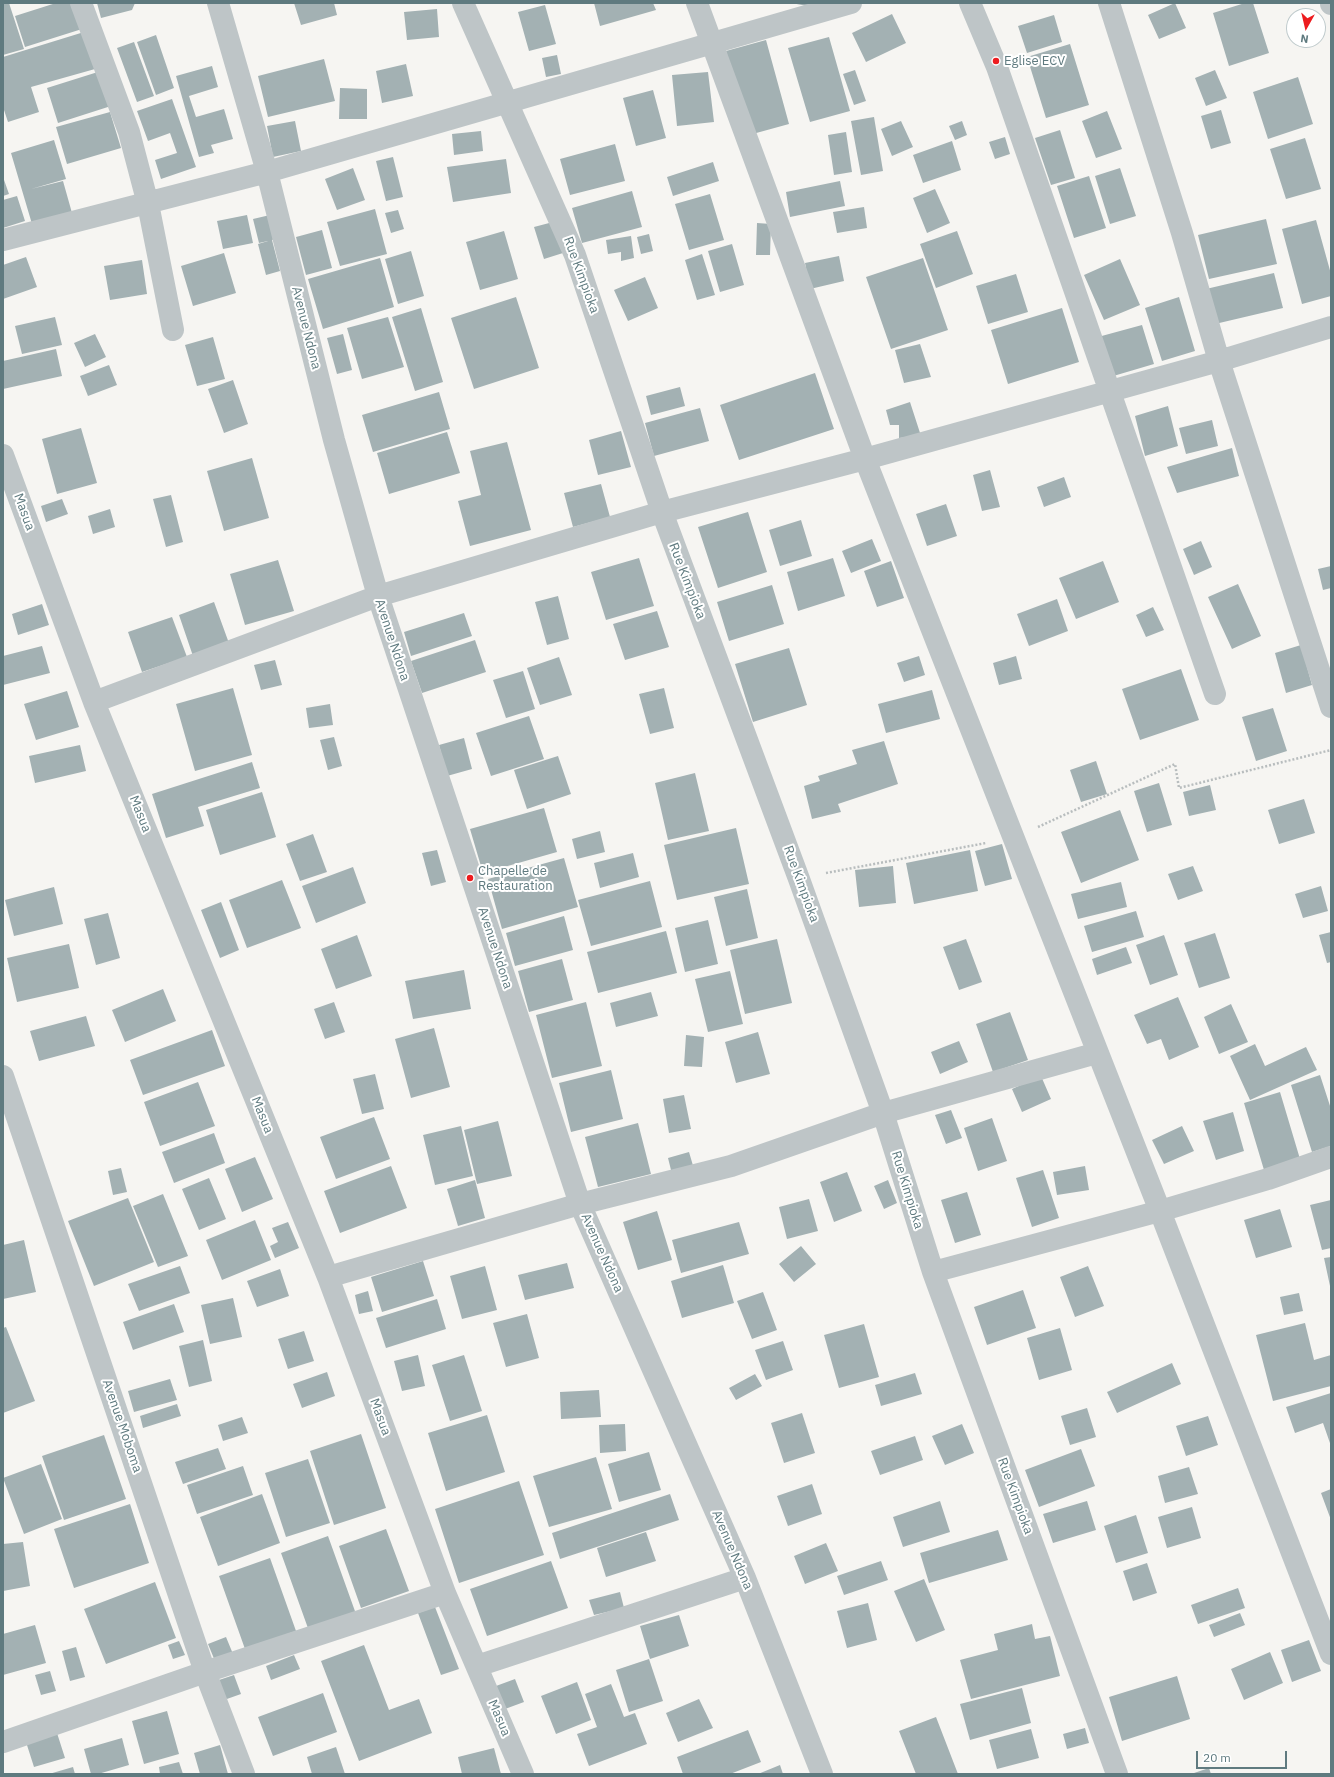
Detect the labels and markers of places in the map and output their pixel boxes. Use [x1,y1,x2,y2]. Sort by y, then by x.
place label: Eglise ECV [1004,53,1065,69]
marker: Eglise ECV [991,56,1001,66]
place label: Chapelle de Restauration [478,863,553,894]
marker: Chapelle de Restauration [465,873,475,883]

